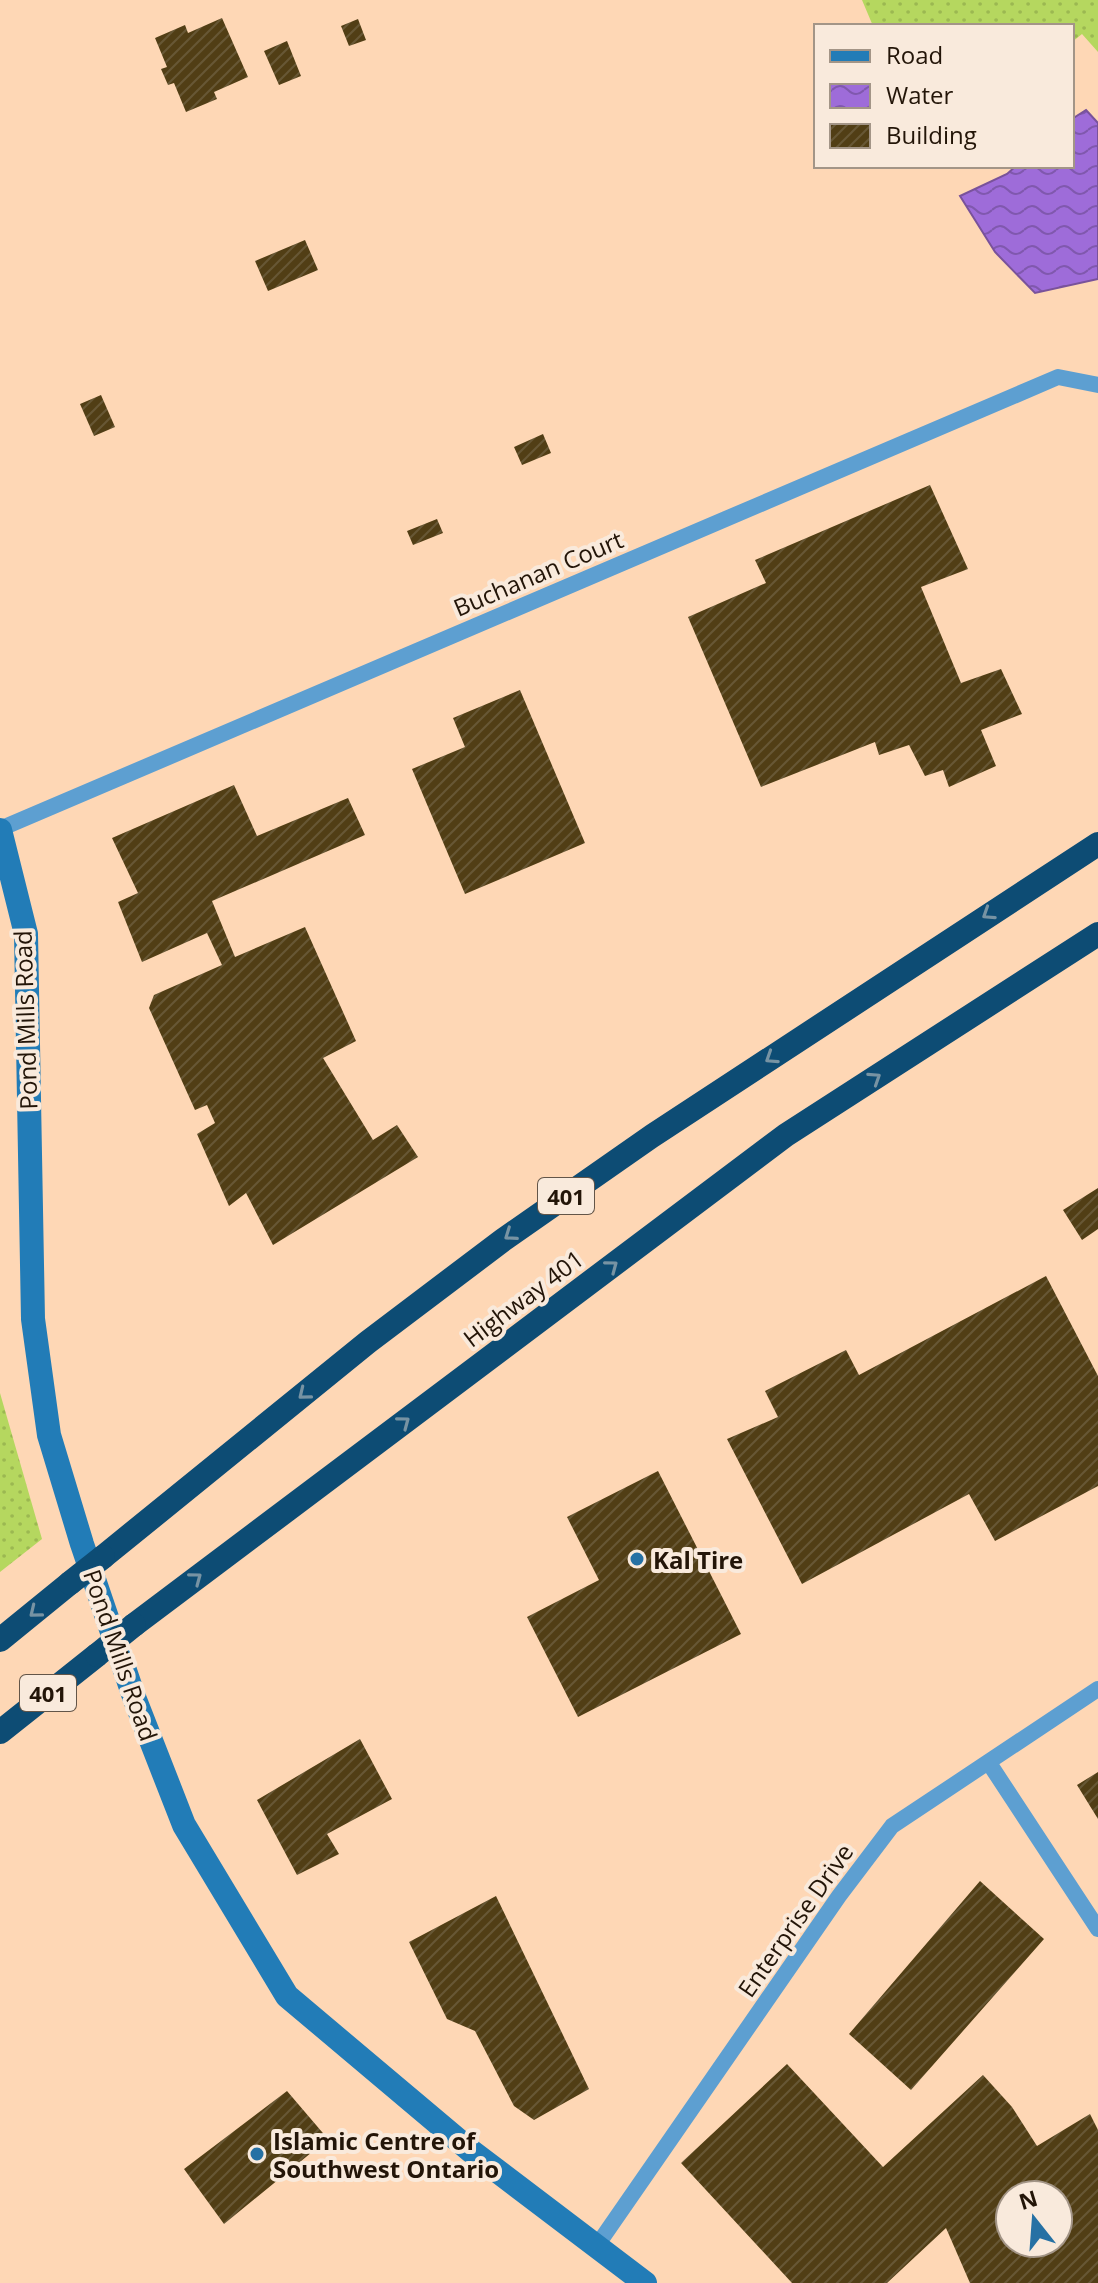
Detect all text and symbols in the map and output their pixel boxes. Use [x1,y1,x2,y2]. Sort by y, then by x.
legend [814,24,1074,168]
text: Road [886,38,943,71]
text: Water [886,78,954,111]
text: Building [886,118,977,151]
street label: Buchanan Court [448,522,628,624]
one-way arrow [983,905,997,920]
street label: Pond Mills Road [5,930,45,1110]
one-way arrow [766,1048,780,1063]
one-way arrow [867,1072,881,1087]
road number: 401 [538,1178,594,1214]
one-way arrow [504,1225,519,1240]
street label: Highway 401 [456,1242,590,1354]
one-way arrow [604,1261,618,1275]
one-way arrow [298,1384,313,1398]
one-way arrow [396,1417,410,1431]
place label: Kal Tire [653,1543,743,1576]
marker: Kal Tire [628,1550,646,1568]
street label: Pond Mills Road [76,1565,166,1745]
one-way arrow [188,1573,202,1587]
one-way arrow [29,1602,44,1616]
road number: 401 [20,1675,76,1711]
street label: Enterprise Drive [730,1837,860,2003]
place label: Islamic Centre of Southwest Ontario [273,2124,499,2185]
marker: Islamic Centre of Southwest Ontario [248,2145,266,2163]
north arrow [994,2179,1074,2259]
text: N [1015,2182,1041,2216]

